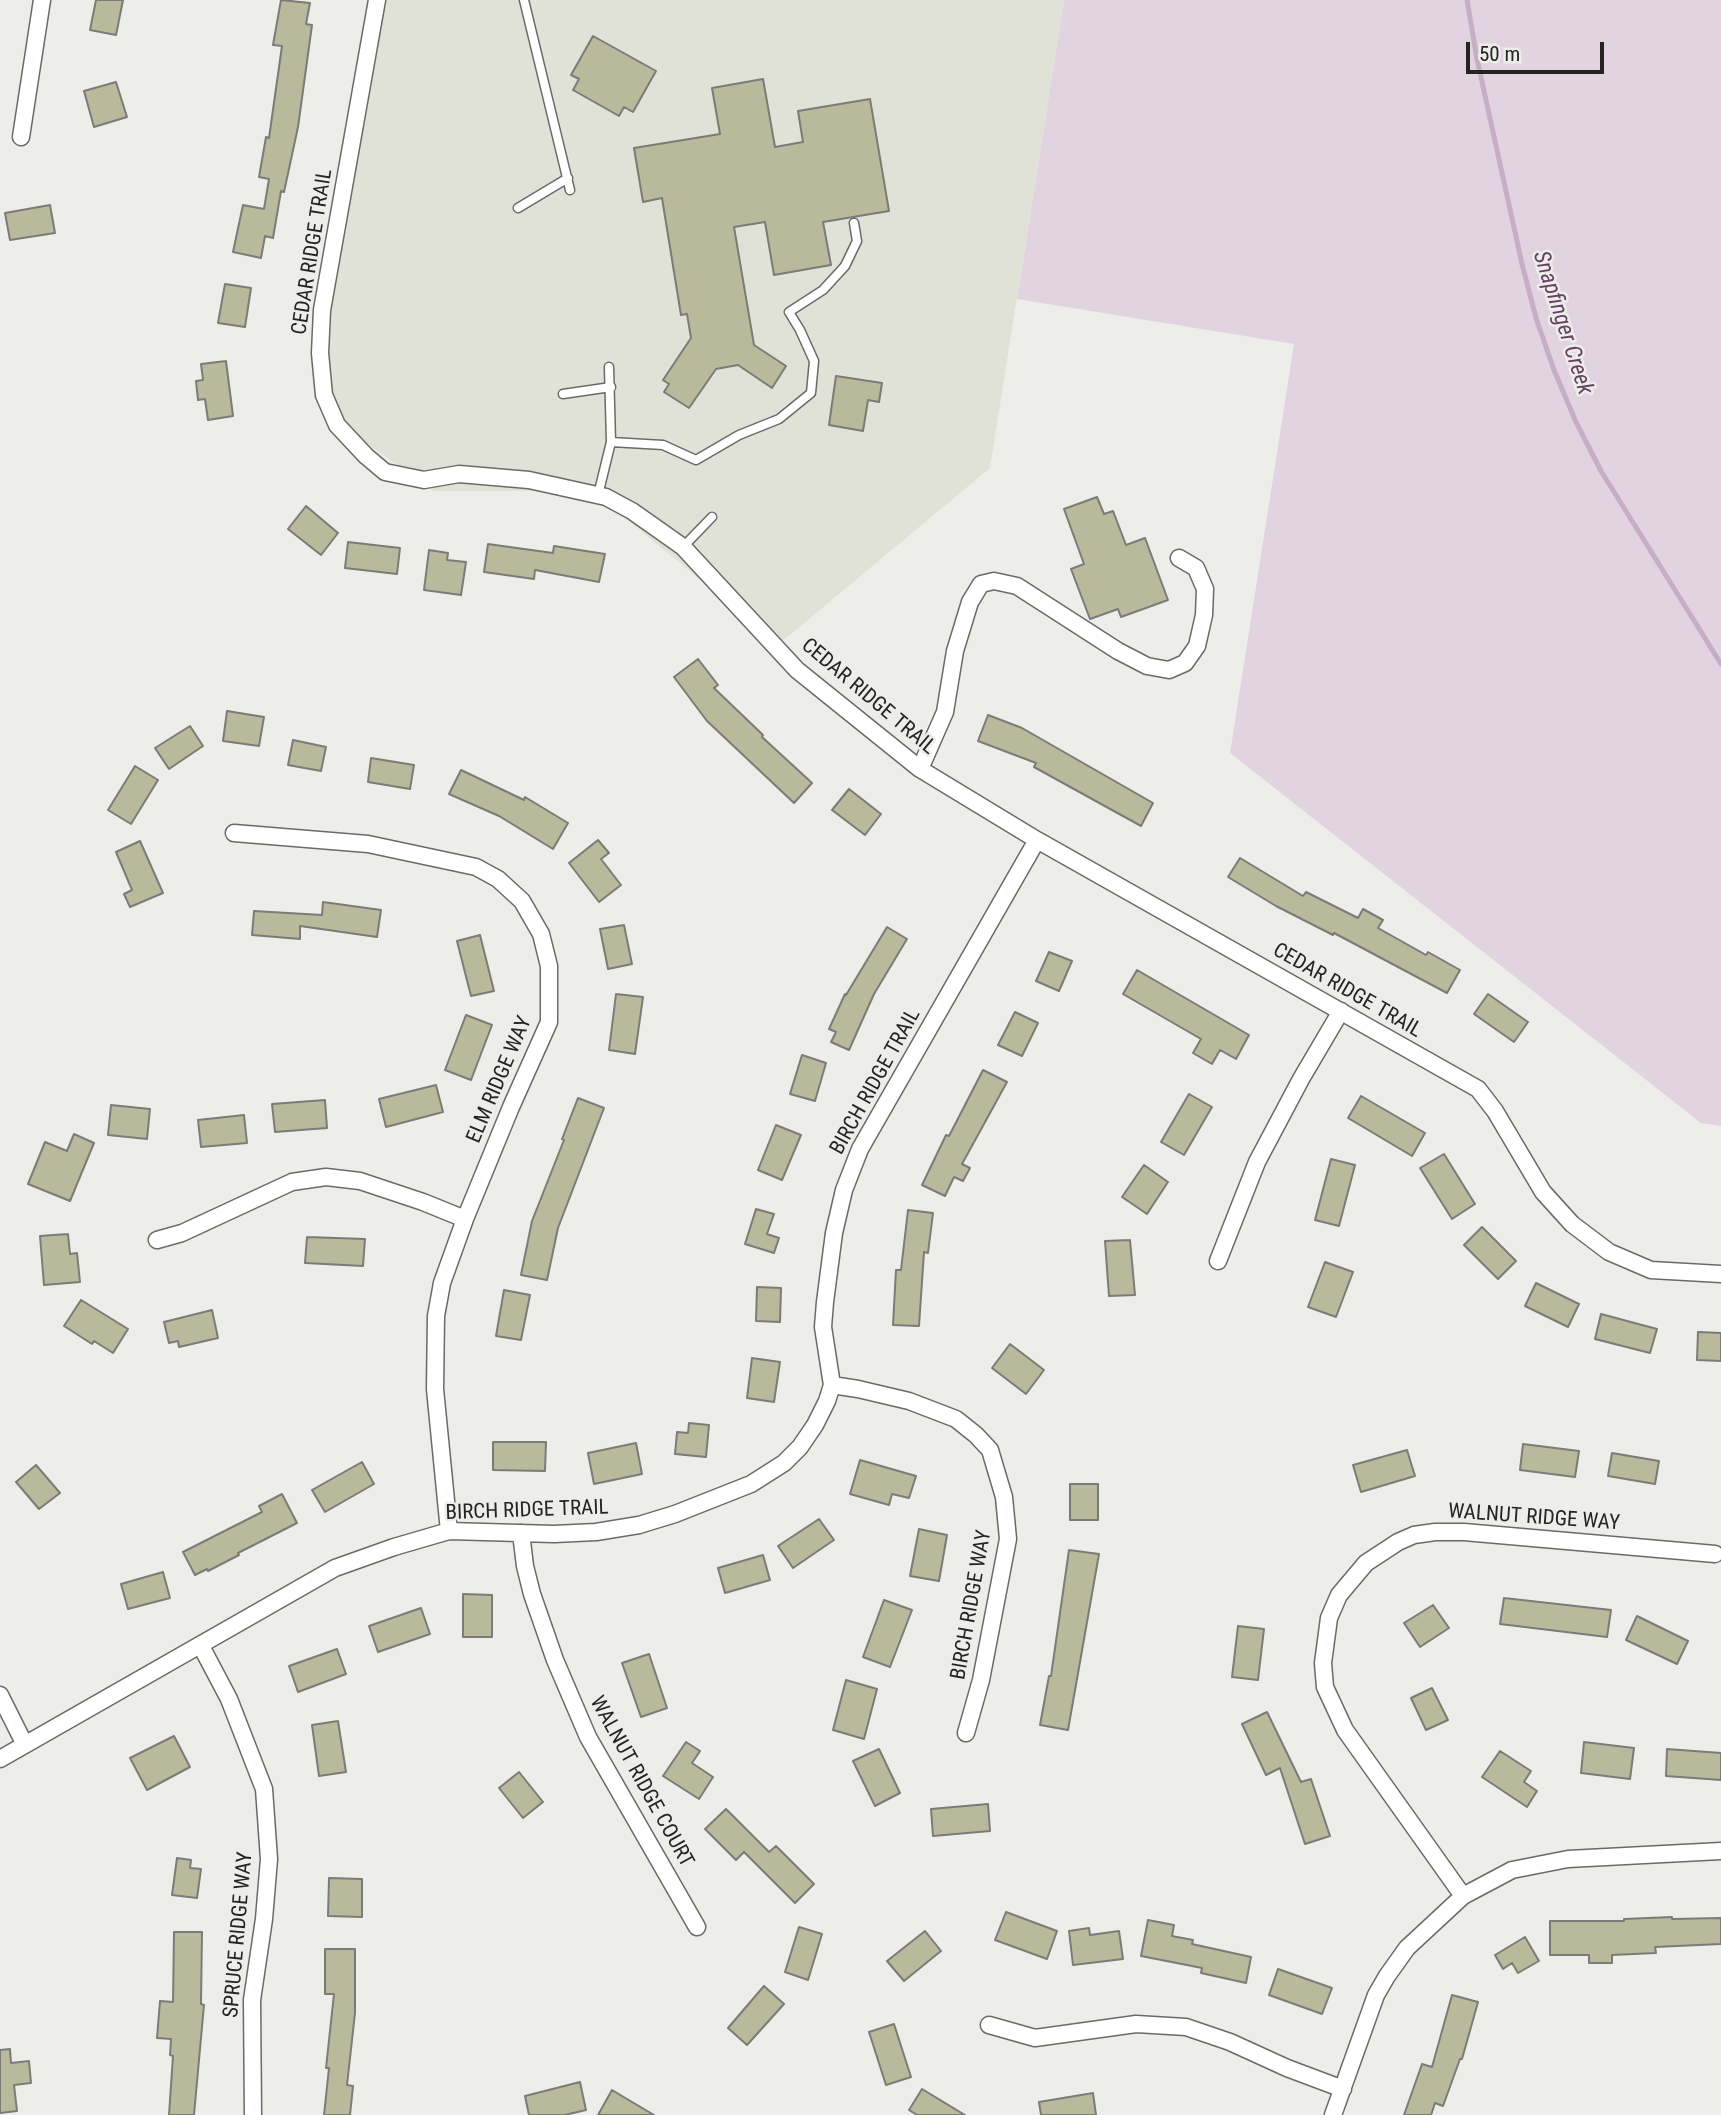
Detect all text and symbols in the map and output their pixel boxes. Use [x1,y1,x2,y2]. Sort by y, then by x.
scale bar [1469,28,1607,72]
text: 50 m [1479,42,1520,66]
street label: CEDAR RIDGE TRAIL [287,167,339,337]
water label: Snapfinger Creek [1526,248,1598,398]
street label: CEDAR RIDGE TRAIL [796,633,940,761]
street label: CEDAR RIDGE TRAIL [1268,938,1426,1044]
street label: BIRCH RIDGE TRAIL [825,1005,927,1159]
street label: ELM RIDGE WAY [462,1013,538,1147]
street label: BIRCH RIDGE TRAIL [445,1496,609,1526]
street label: WALNUT RIDGE WAY [1447,1499,1621,1537]
street label: BIRCH RIDGE WAY [946,1528,998,1682]
street label: WALNUT RIDGE COURT [583,1692,699,1872]
street label: SPRUCE RIDGE WAY [219,1851,259,2019]

